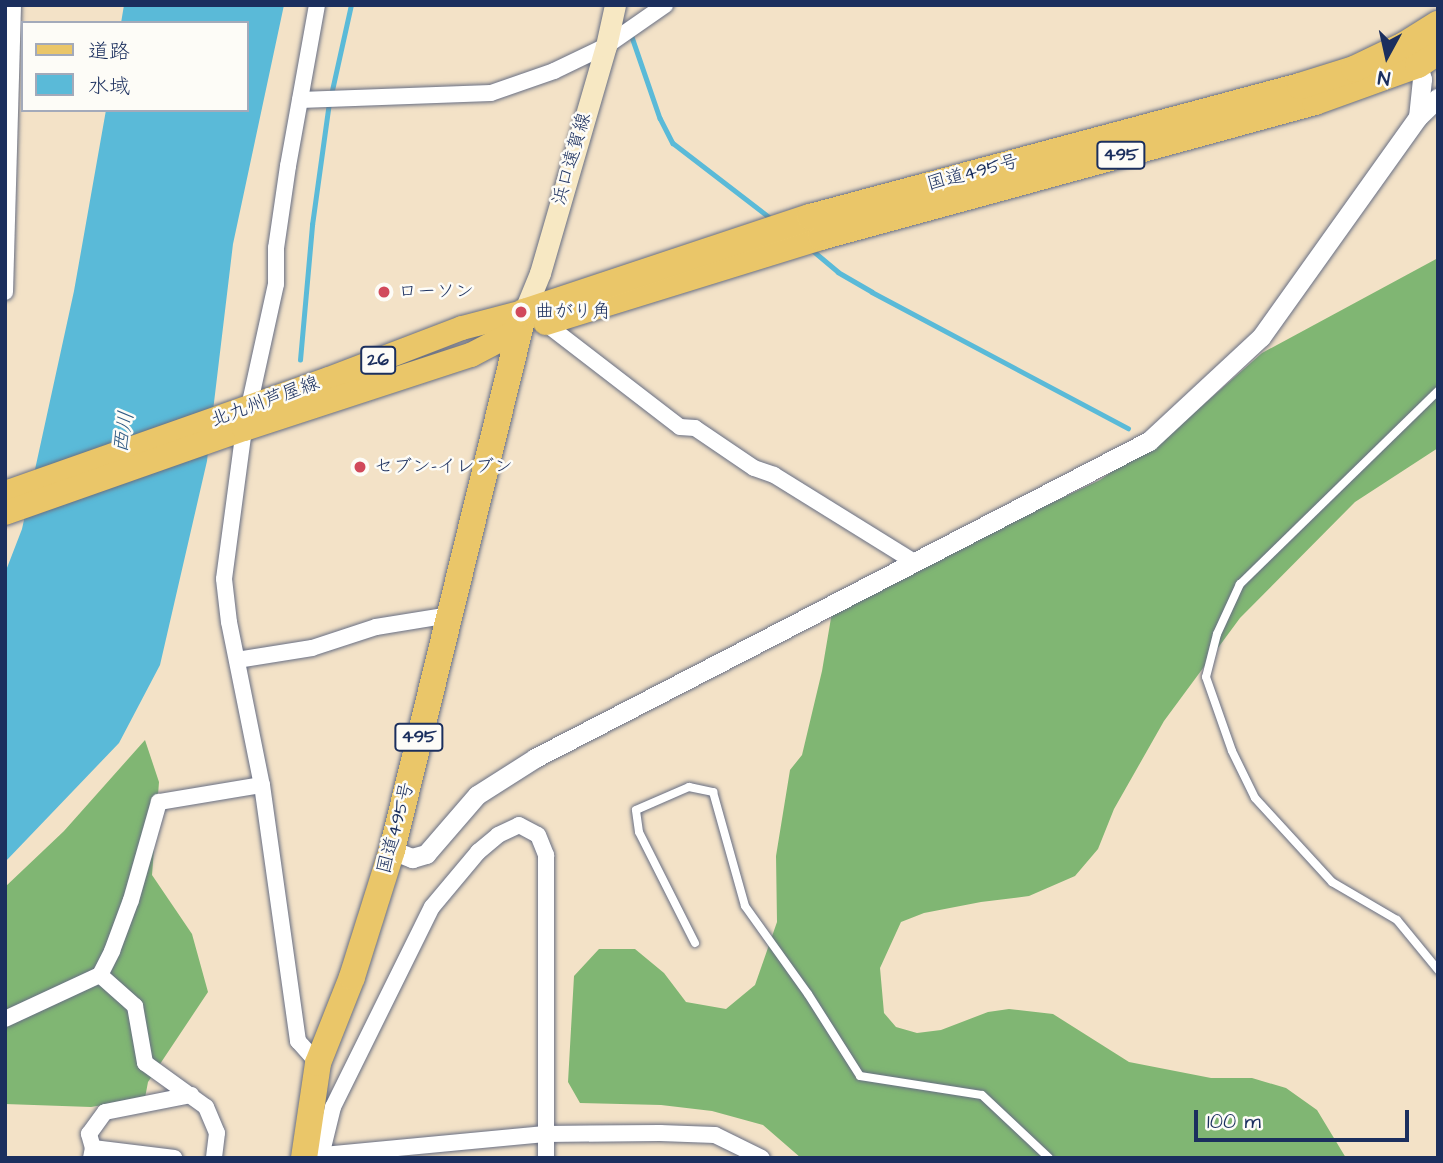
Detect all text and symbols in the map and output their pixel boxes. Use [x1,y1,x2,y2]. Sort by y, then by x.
legend [21,21,248,112]
north arrow [1352,21,1422,91]
text: 道路 [88,37,130,66]
text: N [1376,63,1392,91]
text: 水域 [88,72,130,101]
street label: 浜口遠賀線 [548,110,596,208]
road number: 495 [1095,140,1147,170]
street label: 国道495号 [925,150,1021,196]
place label: ローソン [398,281,474,303]
marker: ローソン [376,284,392,300]
place label: 曲がり角 [535,301,611,323]
marker: 曲がり角 [513,304,529,320]
road number: 26 [359,346,397,374]
street label: 北九州芦屋線 [208,372,322,432]
water label: 西川 [108,409,140,455]
place label: セブン-イレブン [374,456,513,478]
marker: セブン-イレブン [352,459,368,475]
road number: 495 [393,722,445,752]
street label: 国道495号 [373,780,419,876]
scale bar [1198,1096,1413,1140]
text: 100 m [1207,1107,1261,1136]

